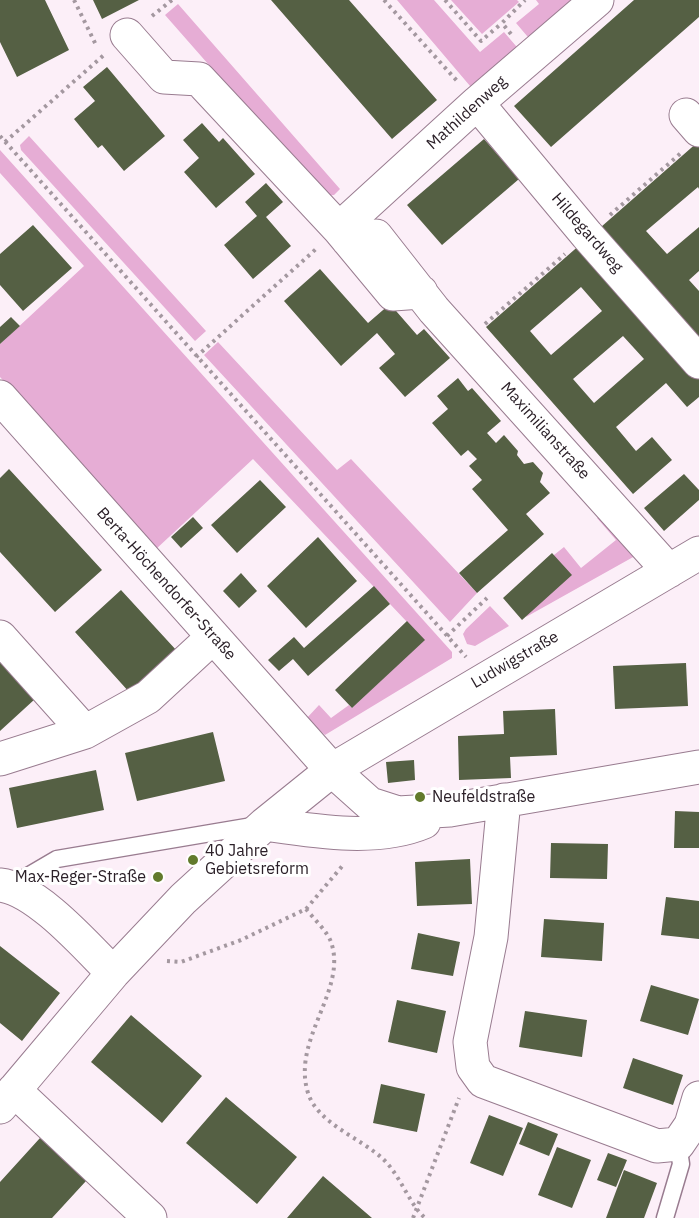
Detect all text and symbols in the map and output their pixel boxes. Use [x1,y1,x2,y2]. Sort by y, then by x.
street label: Mathildenweg [423,72,511,154]
street label: Hildegardweg [547,189,627,277]
street label: Maximilianstraße [496,378,594,484]
street label: Berta-Höchendorfer-Straße [92,504,240,664]
street label: Ludwigstraße [468,627,562,693]
place label: Neufeldstraße [432,787,535,807]
marker: Neufeldstraße [413,790,427,804]
place label: 40 Jahre Gebietsreform [205,841,309,879]
marker: 40 Jahre Gebietsreform [186,853,200,867]
place label: Max-Reger-Straße [15,867,146,887]
marker: Max-Reger-Straße [151,870,165,884]

